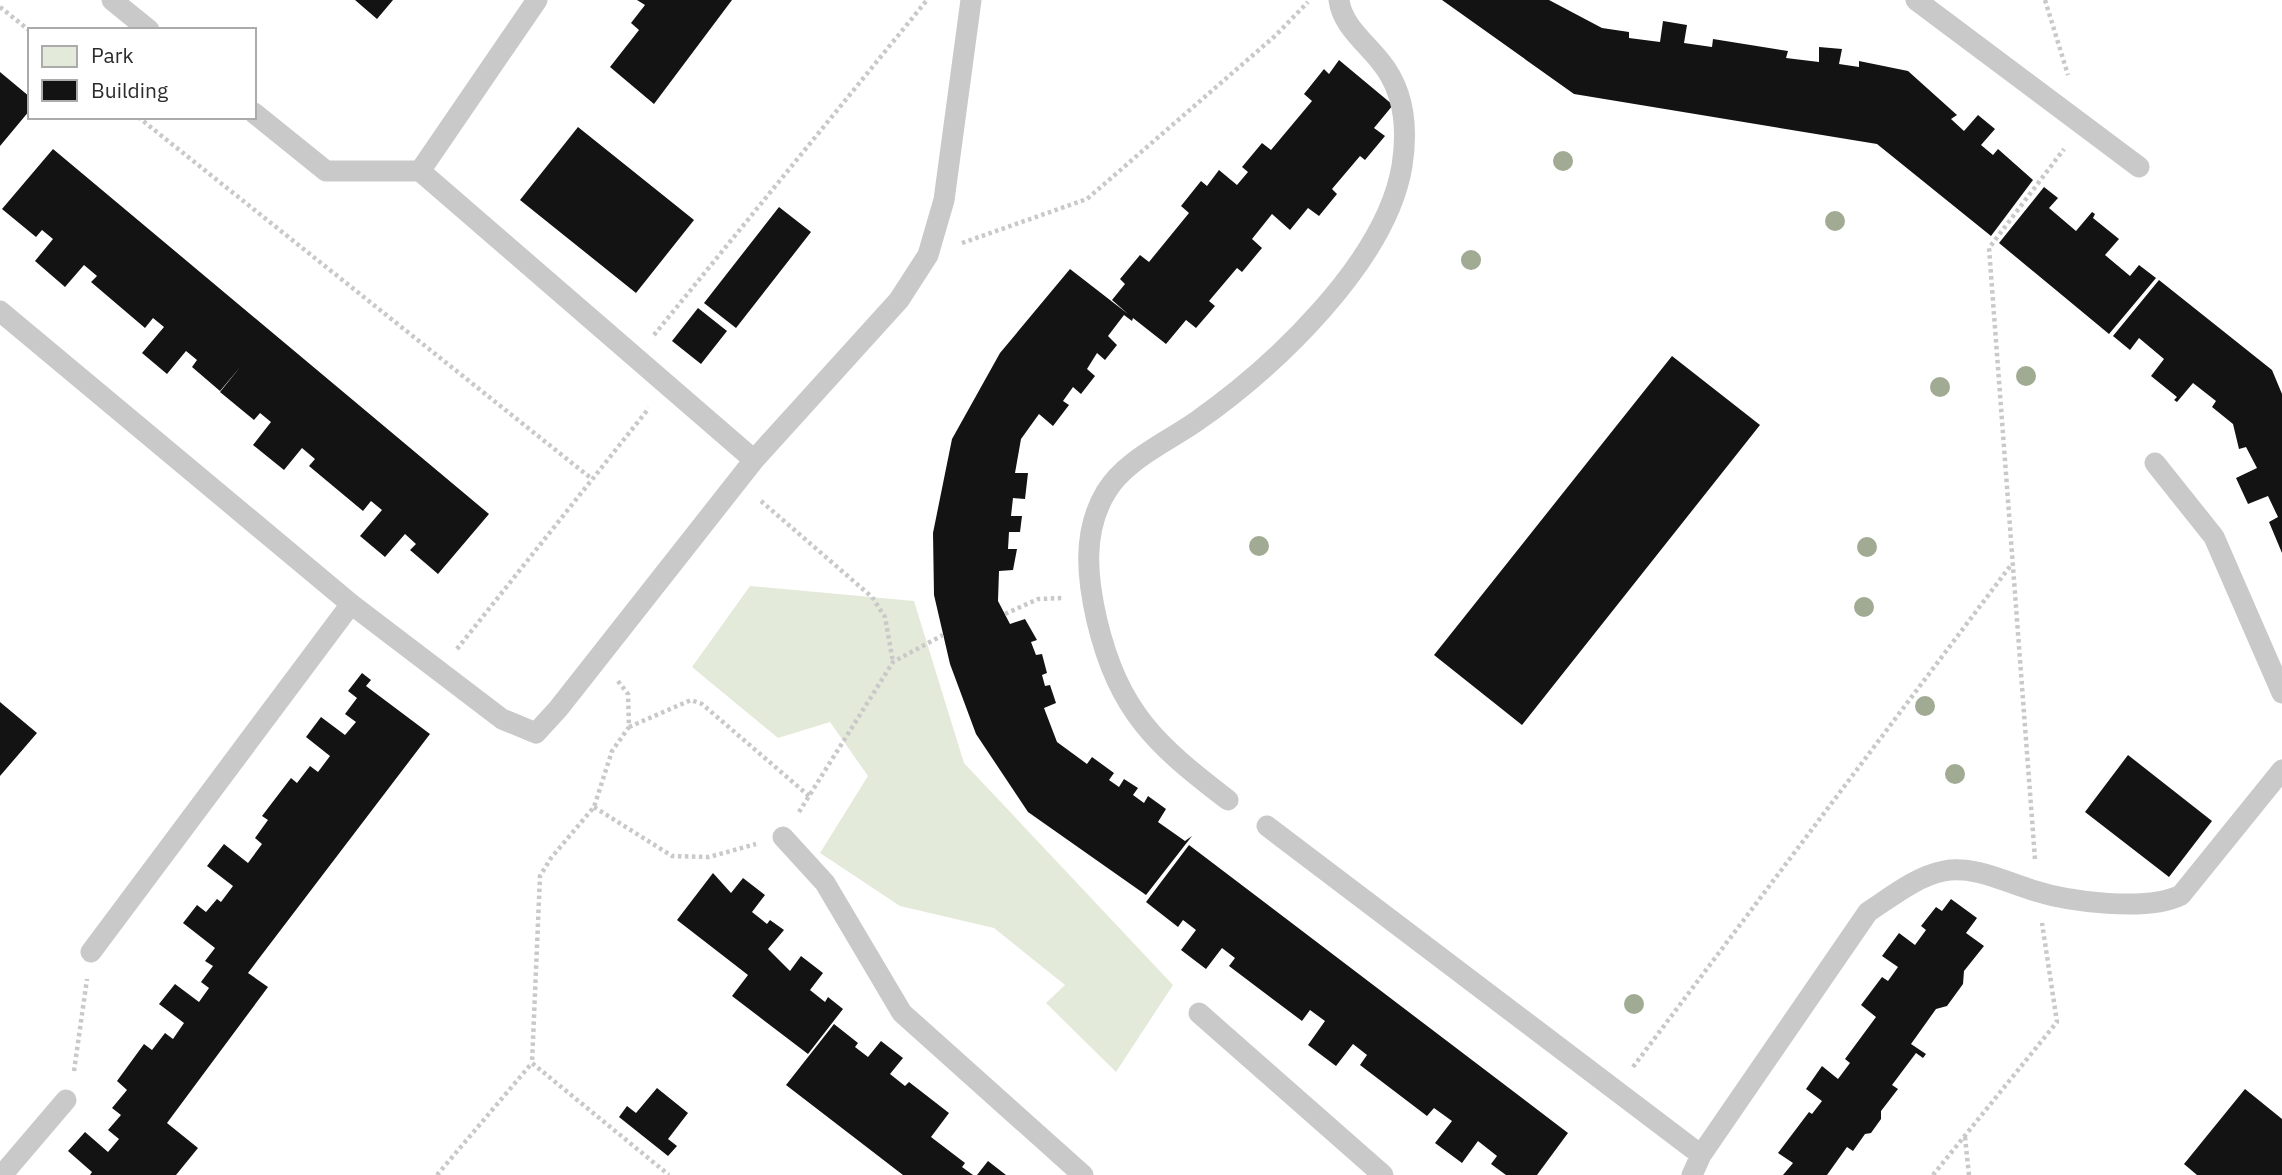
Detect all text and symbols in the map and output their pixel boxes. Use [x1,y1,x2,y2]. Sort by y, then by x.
legend [28,28,256,119]
text: Park [91,41,134,69]
text: Building [91,76,168,104]

